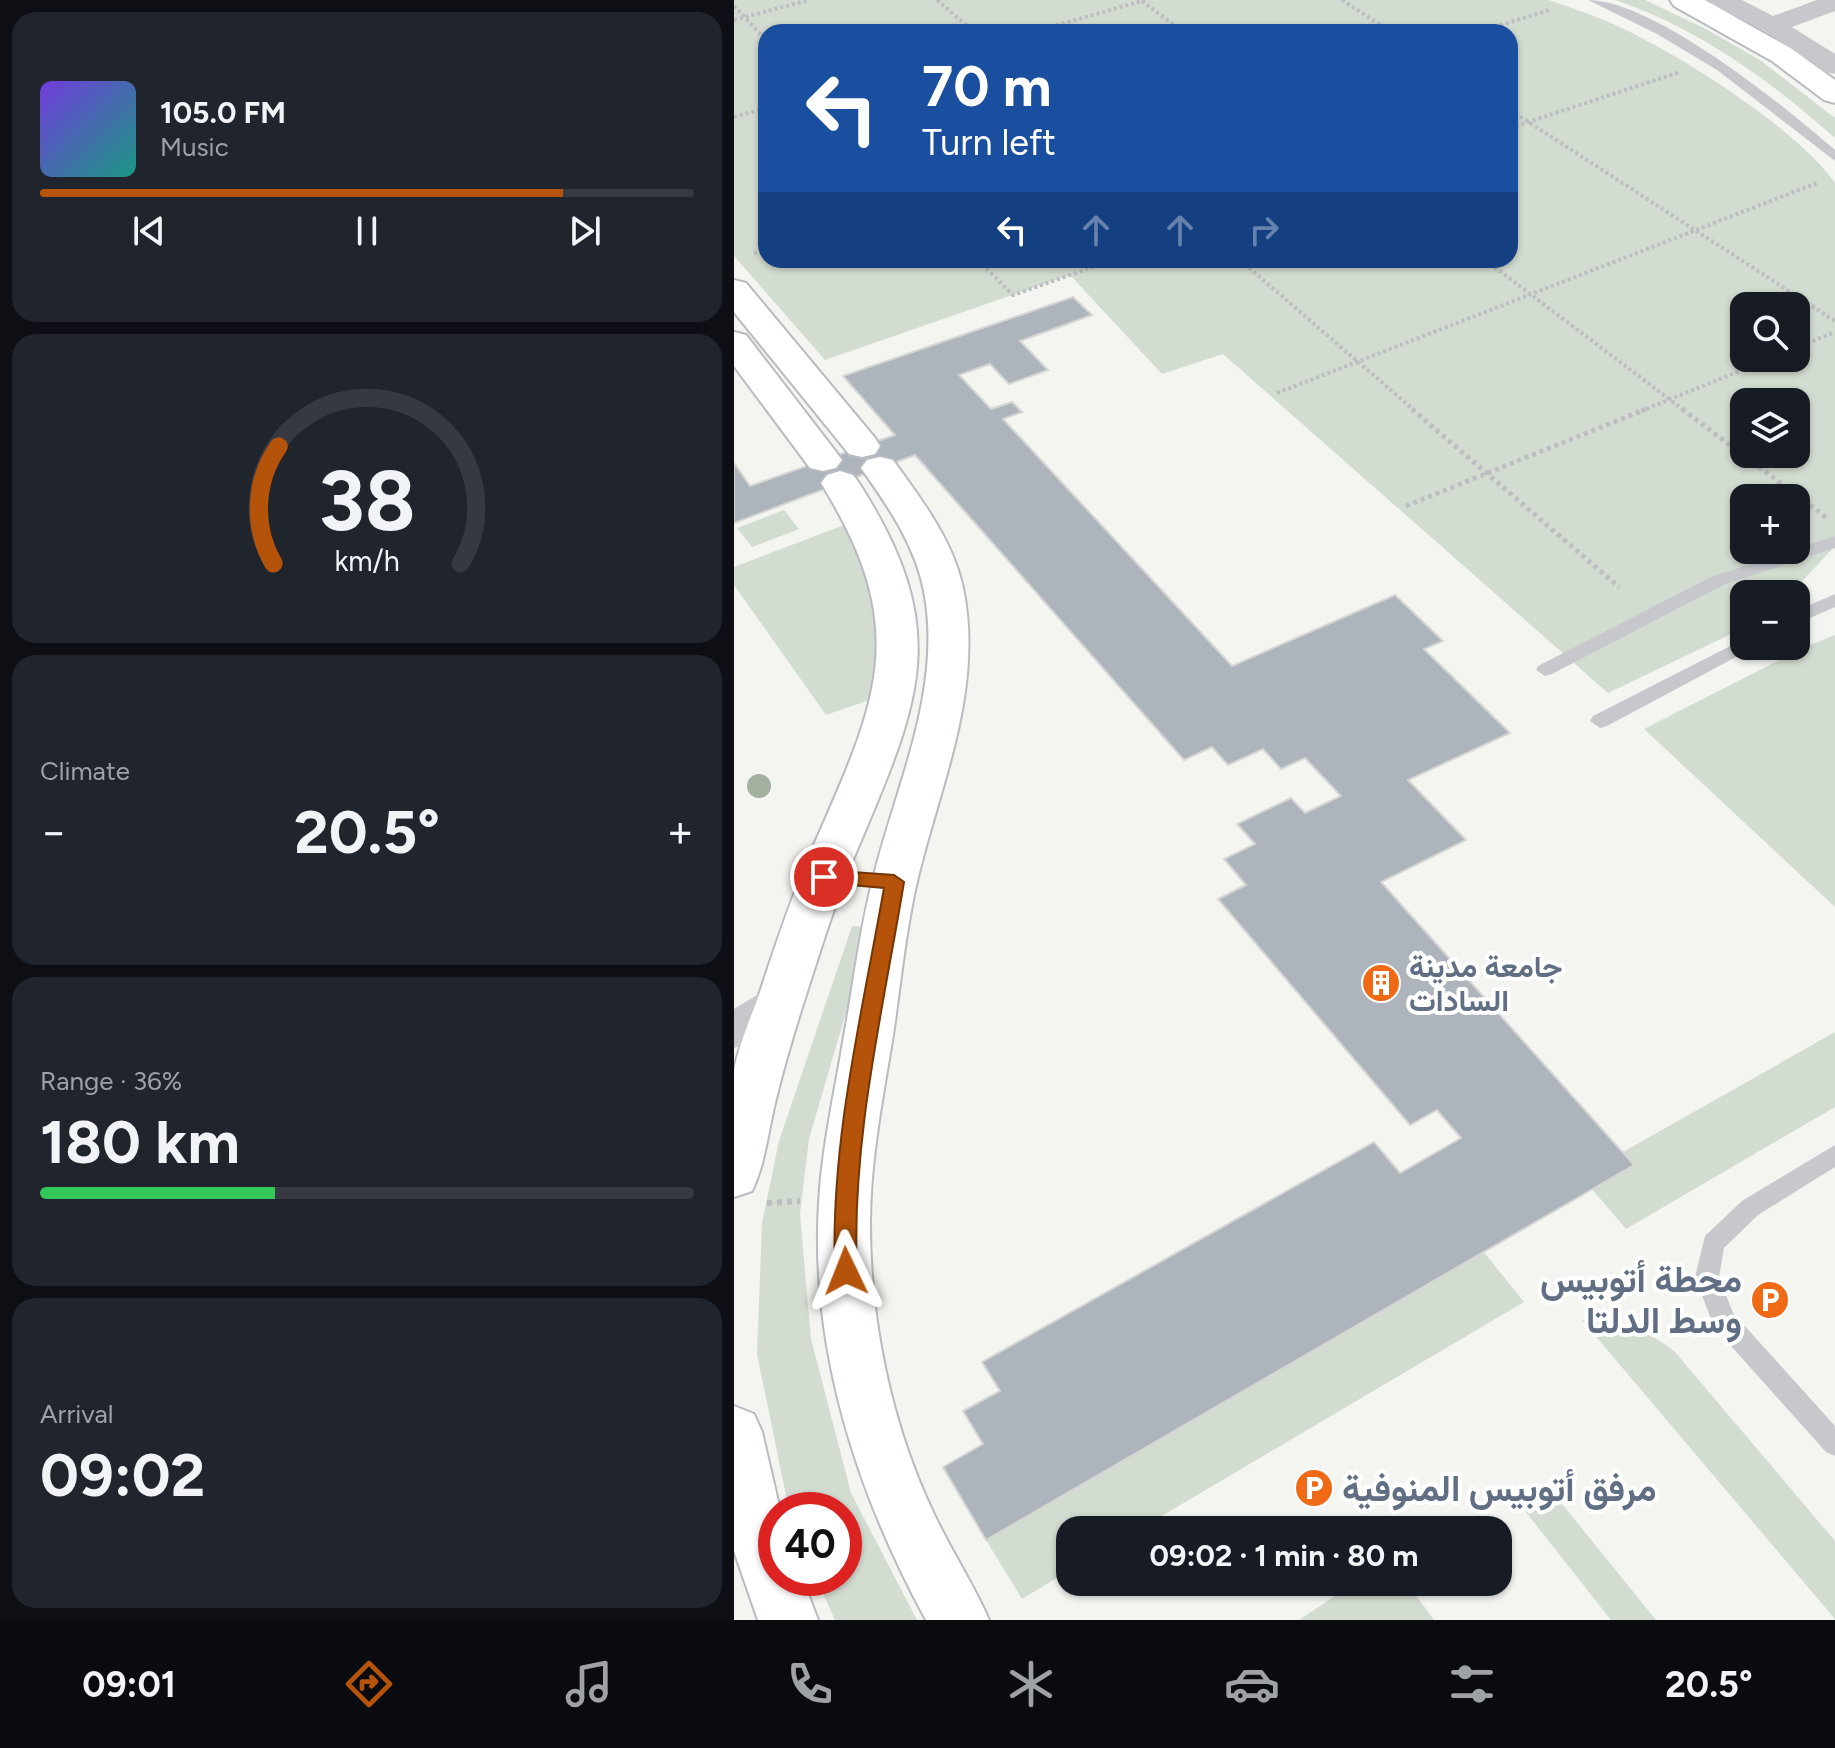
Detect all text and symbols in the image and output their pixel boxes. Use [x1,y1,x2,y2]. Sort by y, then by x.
text: 70 m [922,53,1052,120]
icon: left [790,56,894,160]
text: 105.0 FM [160,94,286,131]
text: Turn left [922,121,1056,164]
text: Music [160,131,229,163]
icon: left [990,208,1034,252]
icon: ahead [1074,208,1118,252]
icon: ahead [1158,208,1202,252]
icon: right [1242,208,1286,252]
icon: previous [127,209,171,253]
icon: pause [345,209,389,253]
icon: next [563,209,607,253]
map controls [1730,292,1810,660]
button: search [1730,292,1810,372]
button: layers [1730,388,1810,468]
text: 38 [318,451,416,551]
button: + [1730,484,1810,564]
text: km/h [334,545,400,579]
button: − [1730,580,1810,660]
text: Climate [40,755,130,787]
text: 20.5° [294,796,440,868]
text: − [40,805,67,858]
text: + [667,805,694,858]
pin [790,843,858,911]
icon: arrive [802,855,846,899]
place label: جامعة مدينة السادات [1409,948,1562,1019]
building icon: جامعة مدينة السادات [1360,962,1402,1004]
text: Range · 36% [40,1065,182,1097]
text: 180 km [40,1106,240,1178]
position arrow [804,1229,888,1313]
place label: محطة أتوبيس وسط الدلتا [1540,1258,1742,1343]
parking icon: محطة أتوبيس وسط الدلتا [1749,1279,1791,1321]
text: Arrival [40,1398,113,1430]
text: 09:02 [40,1439,205,1511]
parking icon: مرفق أتوبيس المنوفية [1293,1467,1335,1509]
place label: مرفق أتوبيس المنوفية [1342,1467,1657,1511]
speed limit sign: 40 [758,1492,862,1596]
text: 09:02 · 1 min · 80 m [1150,1537,1418,1574]
icon: directions [341,1656,397,1712]
icon: music [561,1656,617,1712]
icon: phone [782,1656,838,1712]
icon: climate [1003,1656,1059,1712]
icon: car [1224,1656,1280,1712]
icon: filters [1444,1656,1500,1712]
text: 09:01 [82,1663,176,1706]
text: 20.5° [1665,1663,1753,1706]

